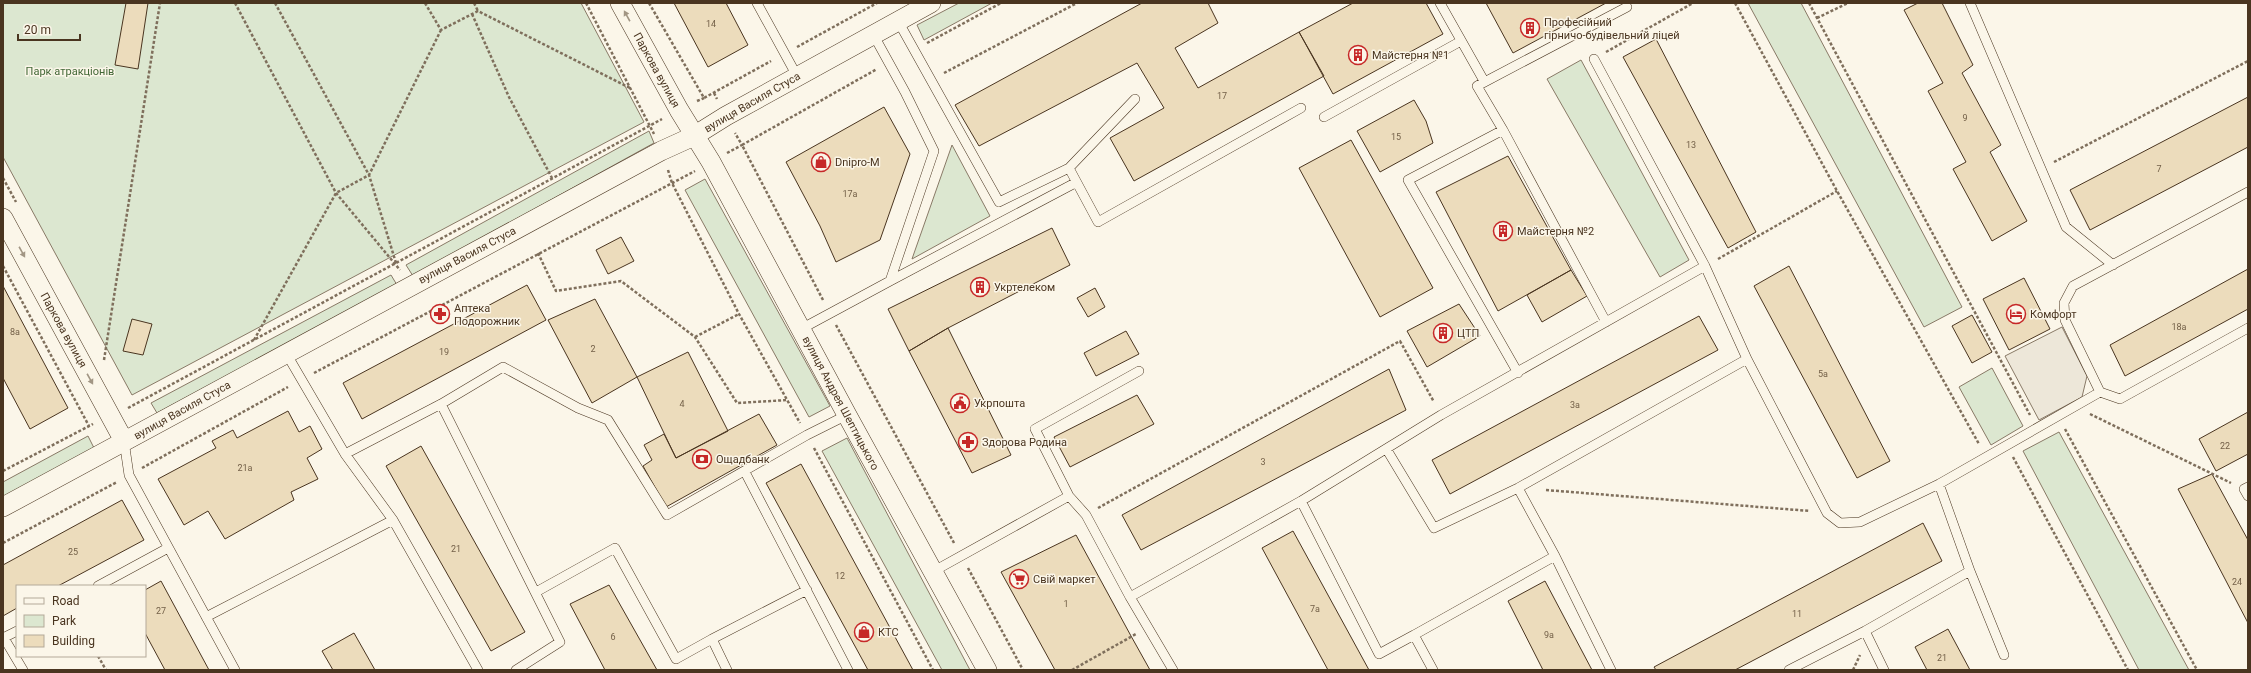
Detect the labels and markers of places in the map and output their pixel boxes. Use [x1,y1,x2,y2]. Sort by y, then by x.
place label: Професійний гірничо-будівельний ліцей [1544,16,1680,42]
building icon: Професійний гірничо-будівельний ліцей [1519,17,1541,39]
building icon: Майстерня №1 [1347,44,1369,66]
place label: Майстерня №1 [1372,49,1449,62]
shop icon: Dnipro-M [810,151,832,173]
place label: Dnipro-M [835,156,880,169]
building icon: Майстерня №2 [1492,220,1514,242]
place label: Майстерня №2 [1517,225,1594,238]
building icon: Укртелеком [969,276,991,298]
place label: Укртелеком [994,281,1055,294]
place label: Аптека Подорожник [454,302,520,328]
pharmacy icon: Аптека Подорожник [429,303,451,325]
hotel icon: Комфорт [2005,303,2027,325]
place label: Комфорт [2030,308,2077,321]
building icon: ЦТП [1432,322,1454,344]
place label: ЦТП [1457,327,1479,340]
public building icon: Укрпошта [949,392,971,414]
place label: Укрпошта [974,397,1025,410]
pharmacy icon: Здорова Родина [957,431,979,453]
place label: Здорова Родина [982,436,1067,449]
bank icon: Ощадбанк [691,448,713,470]
place label: Ощадбанк [716,453,770,466]
supermarket icon: Свій маркет [1008,568,1030,590]
place label: Свій маркет [1033,573,1096,586]
shop icon: КТС [853,621,875,643]
place label: КТС [878,626,899,639]

